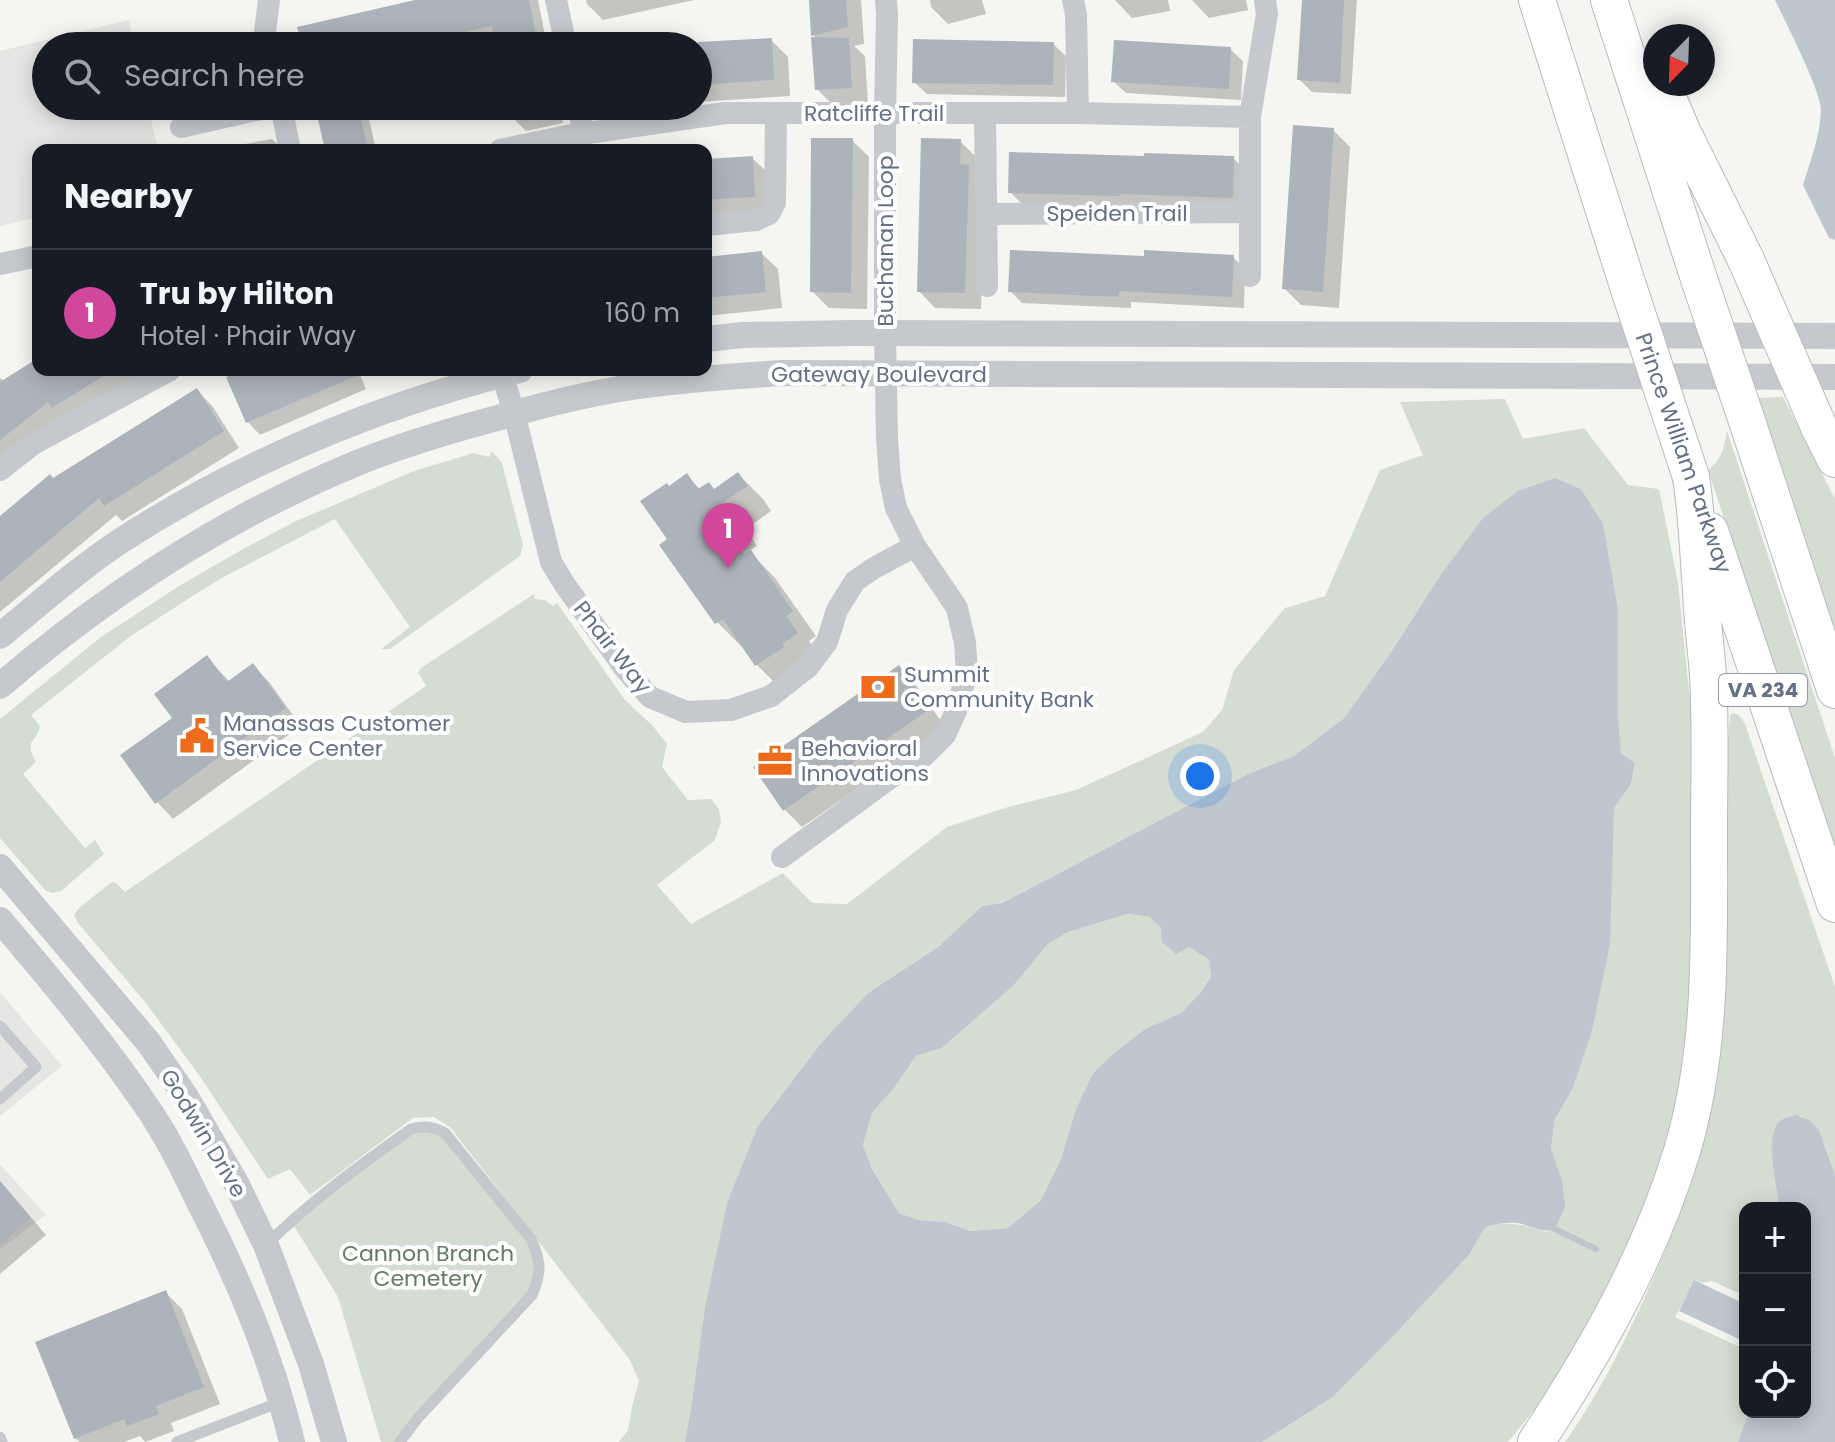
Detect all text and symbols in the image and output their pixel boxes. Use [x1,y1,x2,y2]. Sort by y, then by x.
north arrow [1643,24,1715,96]
search box [32,32,712,120]
icon: search [60,54,104,98]
text: Search here [124,54,305,97]
street label: Ratcliffe Trail [804,98,944,129]
street label: Buchanan Loop [870,155,901,327]
text: Nearby [64,172,193,220]
street label: Speiden Trail [1046,198,1188,229]
text: Tru by Hilton [140,272,334,315]
text: 1 [85,295,95,331]
text: 160 m [605,295,680,331]
text: Hotel · Phair Way [140,318,356,354]
street label: Prince William Parkway [1628,329,1739,578]
street label: Gateway Boulevard [771,359,987,390]
pin: 1 [702,503,754,569]
street label: Phair Way [567,594,659,701]
place label: Summit Community Bank [904,659,1095,715]
bank icon: Summit Community Bank [859,668,897,706]
road number: VA 234 [1719,674,1807,706]
place label: Manassas Customer Service Center [223,708,450,764]
public building icon: Manassas Customer Service Center [178,717,216,755]
place label: Behavioral Innovations [801,733,929,789]
office icon: Behavioral Innovations [756,742,794,780]
your location [1180,756,1220,796]
street label: Godwin Drive [153,1063,254,1203]
map controls [1739,1202,1811,1418]
button: + [1739,1202,1811,1274]
park label: Cannon Branch Cemetery [342,1238,514,1294]
button: − [1739,1274,1811,1346]
button: locate [1739,1346,1811,1418]

